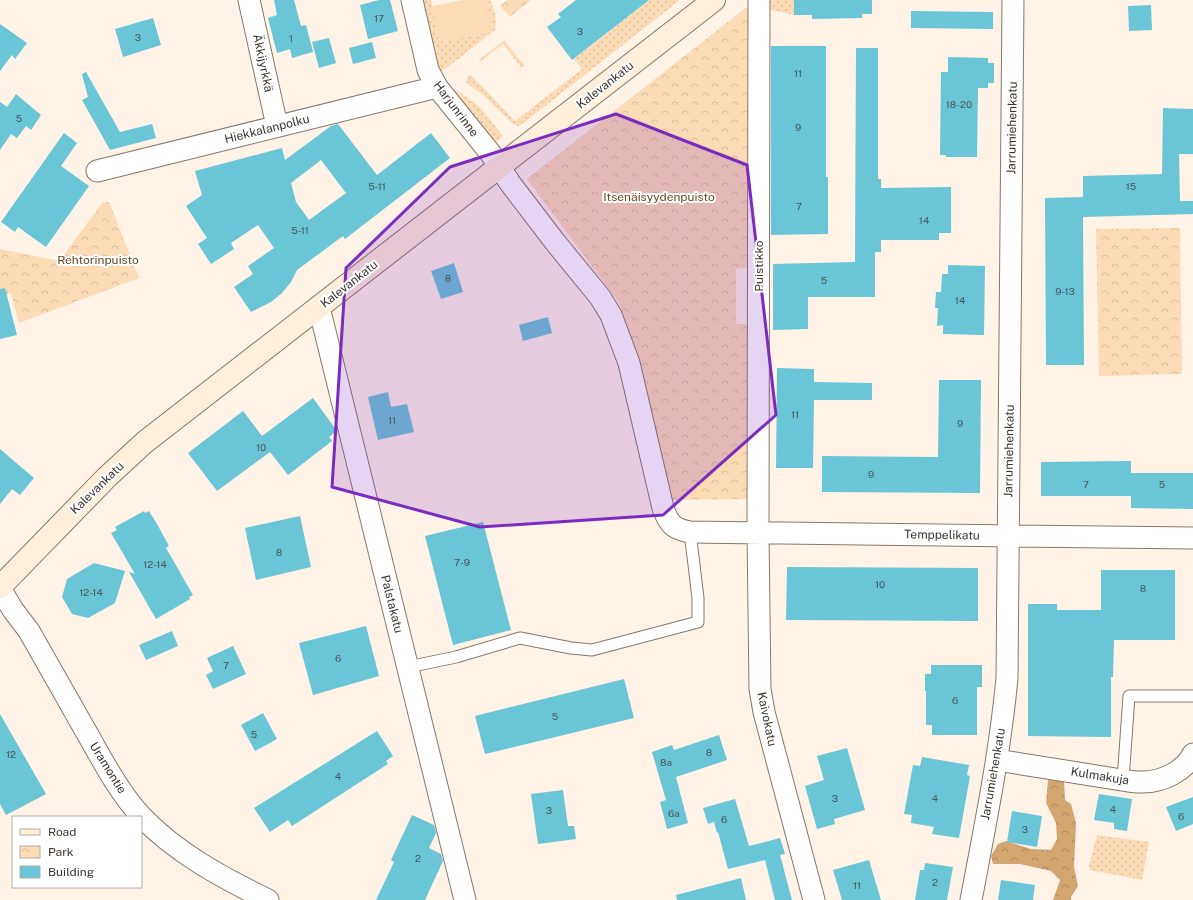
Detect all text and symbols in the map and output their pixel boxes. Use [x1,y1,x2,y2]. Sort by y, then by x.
house number: 17 [374,12,384,24]
house number: 3 [577,25,583,37]
house number: 3 [135,31,141,43]
house number: 1 [289,32,293,44]
street label: Äkkijyrkkä [250,33,276,93]
street label: Kalevankatu [574,58,636,112]
house number: 11 [794,67,802,79]
street label: Harjunrinne [431,78,482,140]
street label: Jarrumiehenkatu [1004,81,1020,175]
house number: 18-20 [946,98,972,110]
house number: 5 [16,112,22,124]
street label: Hiekkalanpolku [223,112,311,146]
house number: 9 [795,121,801,133]
house number: 5-11 [368,180,386,192]
house number: 15 [1126,180,1136,192]
park label: Itsenäisyydenpuisto [603,190,715,204]
house number: 7 [796,200,802,212]
house number: 14 [919,214,929,226]
house number: 5-11 [291,224,309,236]
street label: Puistikko [752,240,766,292]
park label: Rehtorinpuisto [57,253,139,267]
street label: Kalevankatu [318,257,380,311]
house number: 8 [445,272,451,284]
house number: 5 [821,274,827,286]
house number: 9-13 [1055,285,1075,297]
house number: 14 [955,294,965,306]
street label: Jarrumiehenkatu [1001,404,1017,498]
house number: 11 [791,408,799,420]
house number: 11 [388,414,396,426]
house number: 9 [957,417,963,429]
house number: 10 [256,441,266,453]
street label: Kalevankatu [67,459,127,517]
house number: 9 [868,468,874,480]
house number: 7 [1083,478,1089,490]
house number: 5 [1159,478,1165,490]
street label: Temppelikatu [904,527,980,543]
house number: 8 [276,546,282,558]
house number: 7-9 [454,556,470,568]
house number: 12-14 [143,558,167,570]
street label: Palstakatu [378,574,406,635]
house number: 10 [875,578,885,590]
house number: 8 [1140,582,1146,594]
house number: 12-14 [79,586,103,598]
house number: 6 [335,652,341,664]
house number: 7 [223,659,229,671]
street label: Kaivokatu [754,691,780,747]
house number: 6 [952,694,958,706]
house number: 5 [552,710,558,722]
street label: Jarrumiehenkatu [978,727,1008,821]
house number: 5 [251,728,257,740]
street label: Uramontie [87,740,129,796]
house number: 8 [706,746,712,758]
house number: 12 [6,748,16,760]
house number: 8a [660,756,672,768]
street label: Kulmakuja [1070,764,1130,788]
house number: 4 [335,770,341,782]
house number: 3 [832,792,838,804]
house number: 4 [932,792,938,804]
house number: 4 [1110,803,1116,815]
house number: 3 [546,804,552,816]
house number: 6a [668,807,680,819]
house number: 6 [1178,810,1184,822]
house number: 6 [721,813,727,825]
legend [12,816,142,888]
house number: 3 [1022,823,1028,835]
text: Road [48,825,76,839]
text: Park [48,845,74,859]
house number: 2 [415,852,421,864]
text: Building [48,865,94,879]
house number: 2 [932,876,938,888]
house number: 11 [853,879,861,891]

